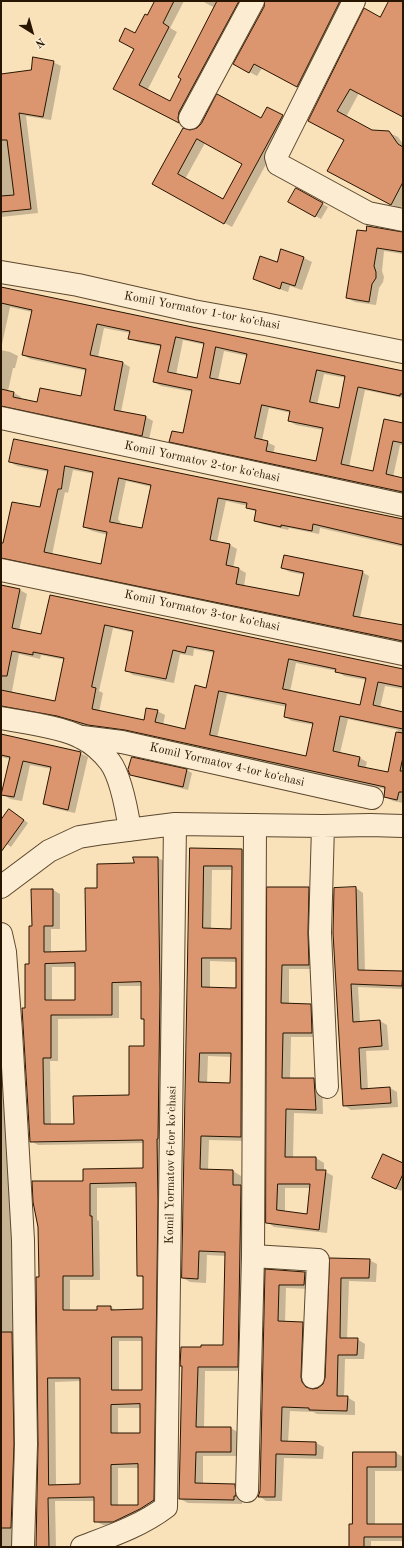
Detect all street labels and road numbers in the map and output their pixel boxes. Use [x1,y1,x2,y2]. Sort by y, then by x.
street label: Komil Yormatov 1-tor koʻchasi [123,289,281,333]
street label: Komil Yormatov 2-tor koʻchasi [123,438,281,486]
street label: Komil Yormatov 3-tor koʻchasi [123,587,281,635]
street label: Komil Yormatov 4-tor koʻchasi [148,740,306,790]
street label: Komil Yormatov 6-tor koʻchasi [162,1086,180,1244]

